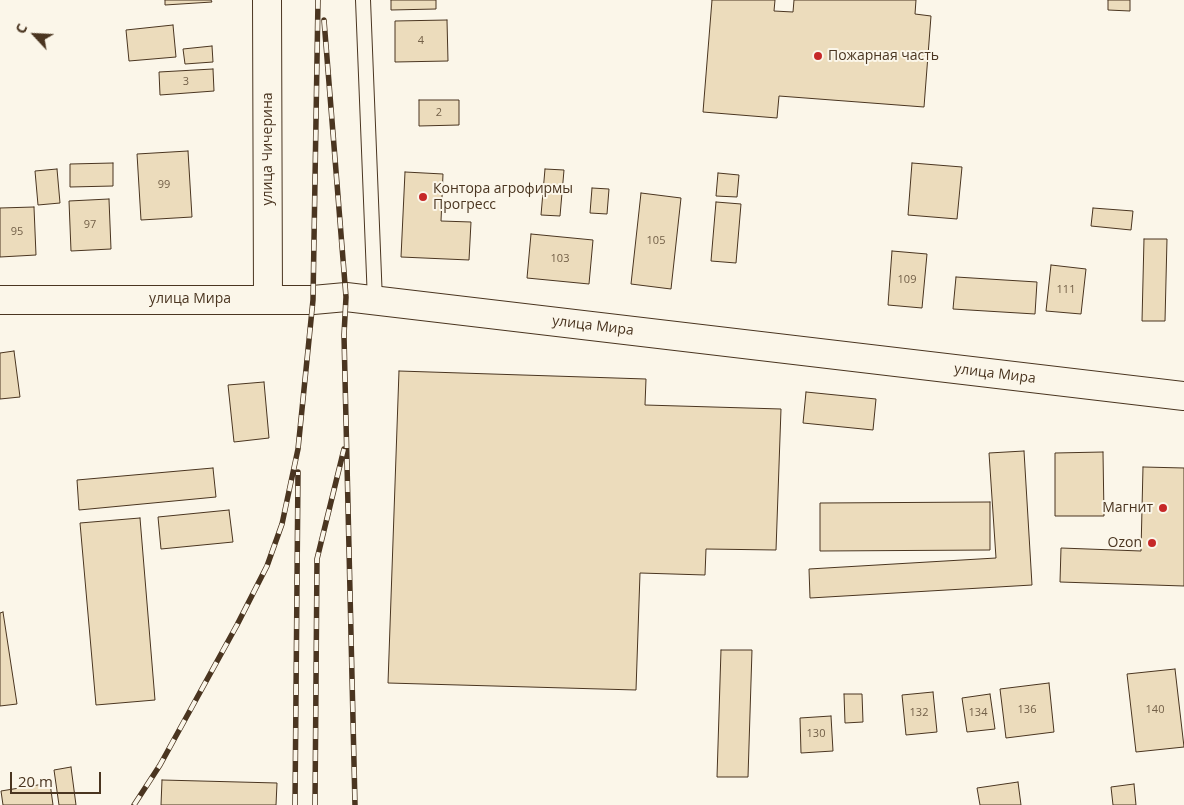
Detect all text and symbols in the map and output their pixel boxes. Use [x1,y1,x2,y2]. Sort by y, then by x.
north arrow [10,10,60,60]
text: С [10,20,31,37]
house number: 4 [418,34,424,48]
place label: Пожарная часть [828,48,939,64]
marker: Пожарная часть [812,50,824,62]
house number: 3 [183,75,189,89]
street label: улица Чичерина [260,92,276,206]
house number: 2 [436,106,442,120]
house number: 99 [158,178,170,192]
place label: Контора агрофирмы Прогресс [433,181,573,213]
marker: Контора агрофирмы Прогресс [417,191,429,203]
house number: 97 [84,218,96,232]
house number: 95 [11,225,23,239]
house number: 105 [647,234,665,248]
house number: 103 [551,252,569,266]
house number: 109 [898,273,916,287]
house number: 111 [1057,283,1075,297]
street label: улица Мира [149,291,231,307]
street label: улица Мира [551,313,635,339]
street label: улица Мира [953,361,1037,387]
place label: Магнит [1102,500,1153,516]
marker: Магнит [1157,502,1169,514]
place label: Ozon [1108,535,1142,551]
marker: Ozon [1146,537,1158,549]
house number: 136 [1018,703,1036,717]
house number: 140 [1146,703,1164,717]
house number: 132 [910,706,928,720]
house number: 134 [969,706,987,720]
house number: 130 [807,727,825,741]
scale bar [12,762,104,794]
text: 20 m [18,771,53,791]

